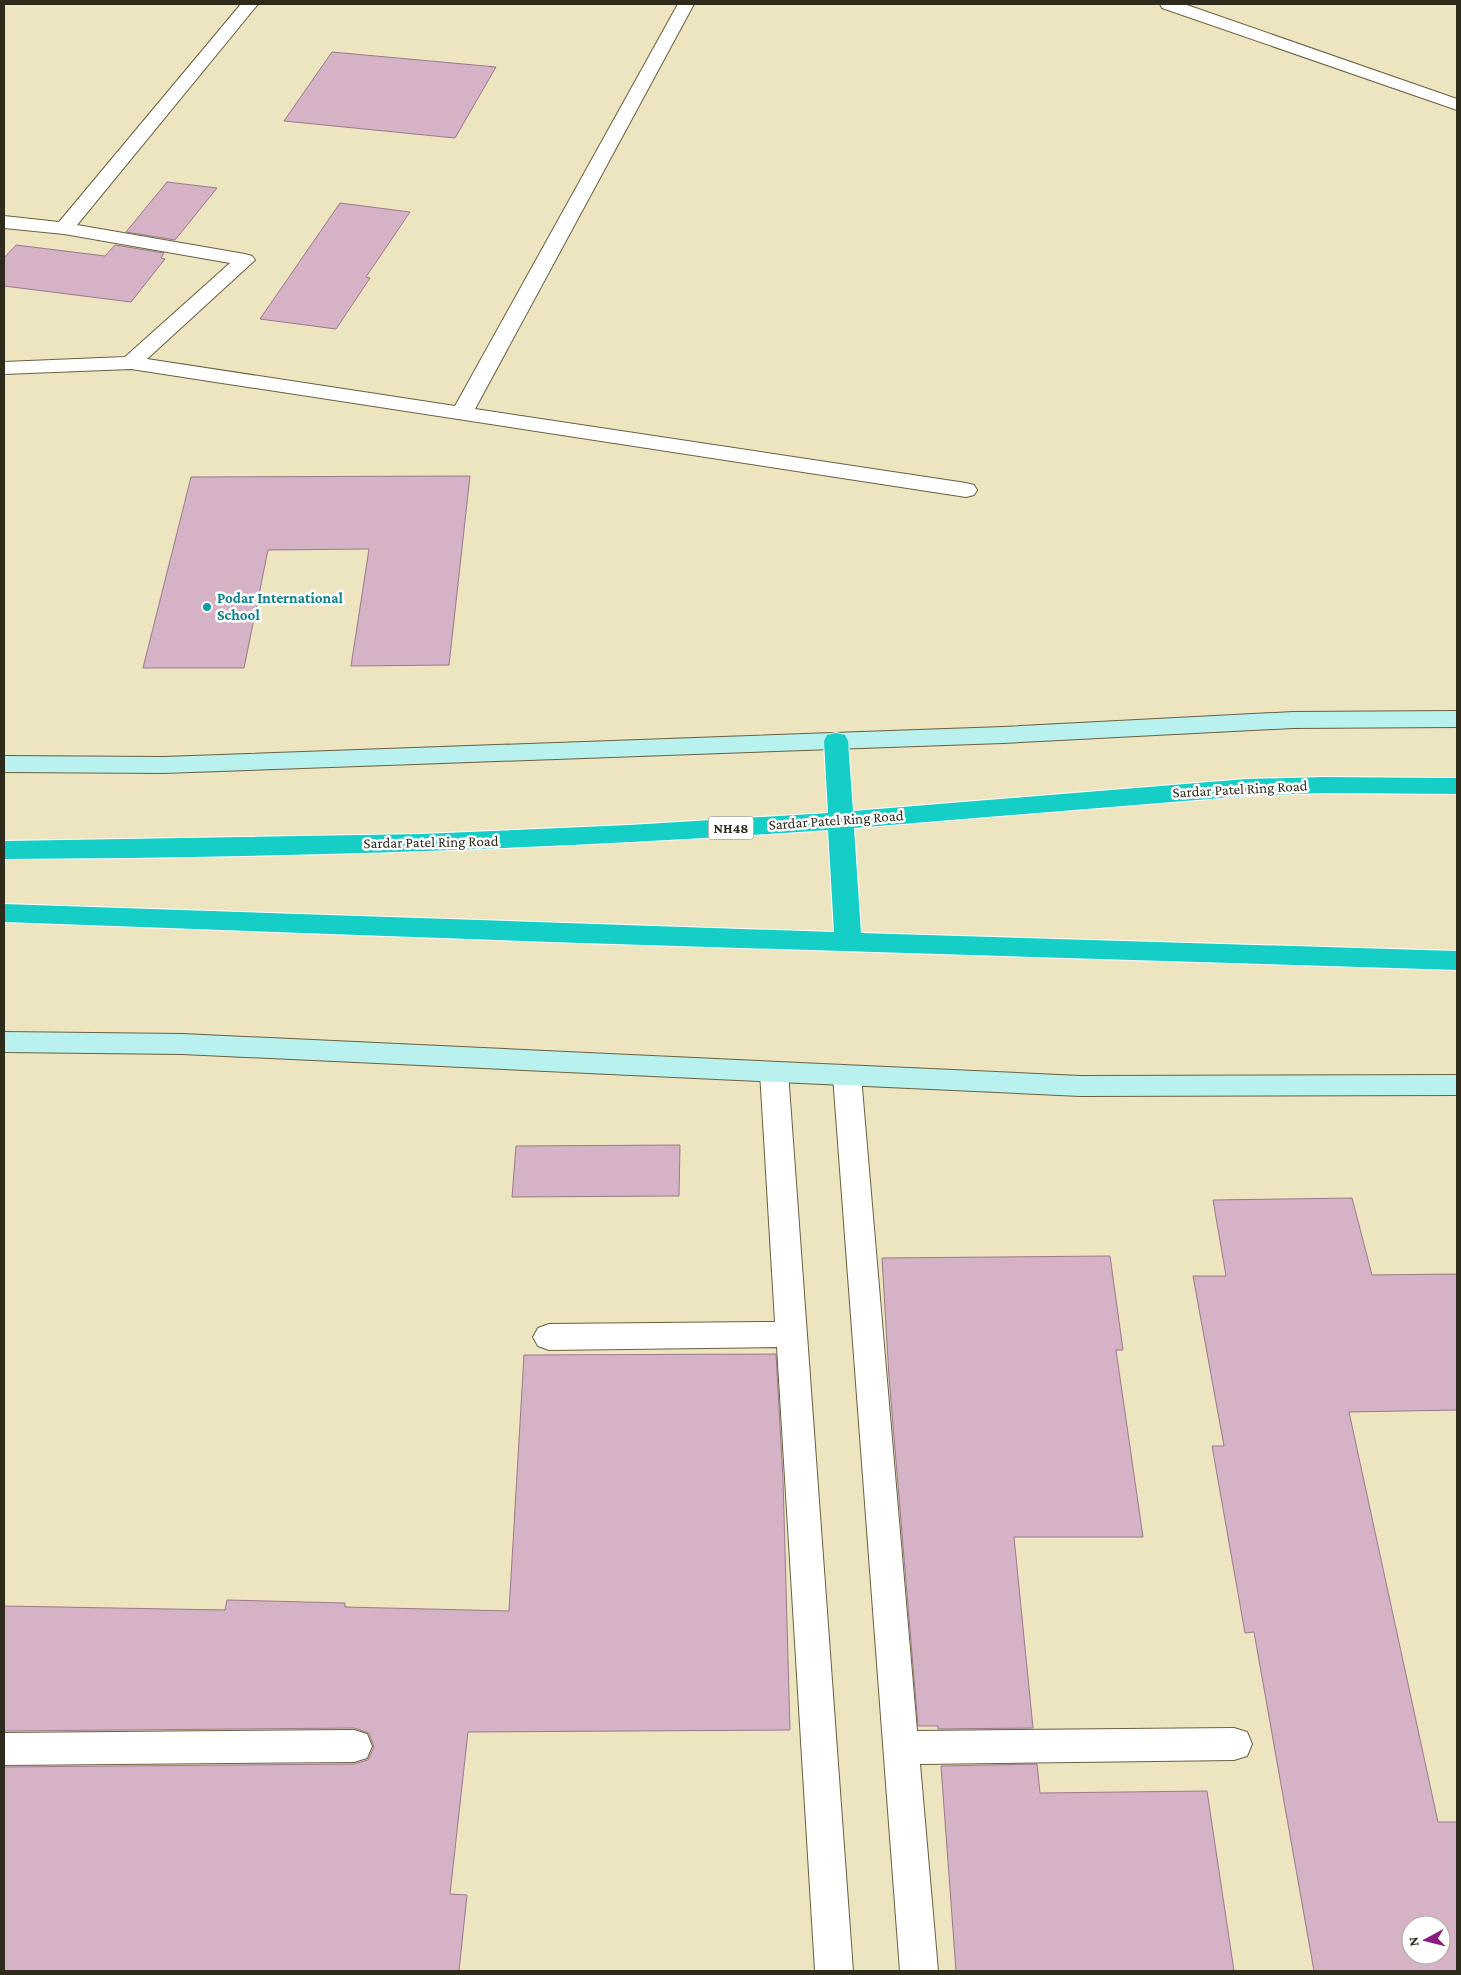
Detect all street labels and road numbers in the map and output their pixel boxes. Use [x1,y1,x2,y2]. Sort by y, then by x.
street label: Sardar Patel Ring Road [1172,777,1308,802]
street label: Sardar Patel Ring Road [768,807,904,834]
road number: NH48 [708,816,754,840]
street label: Sardar Patel Ring Road [363,833,499,852]

